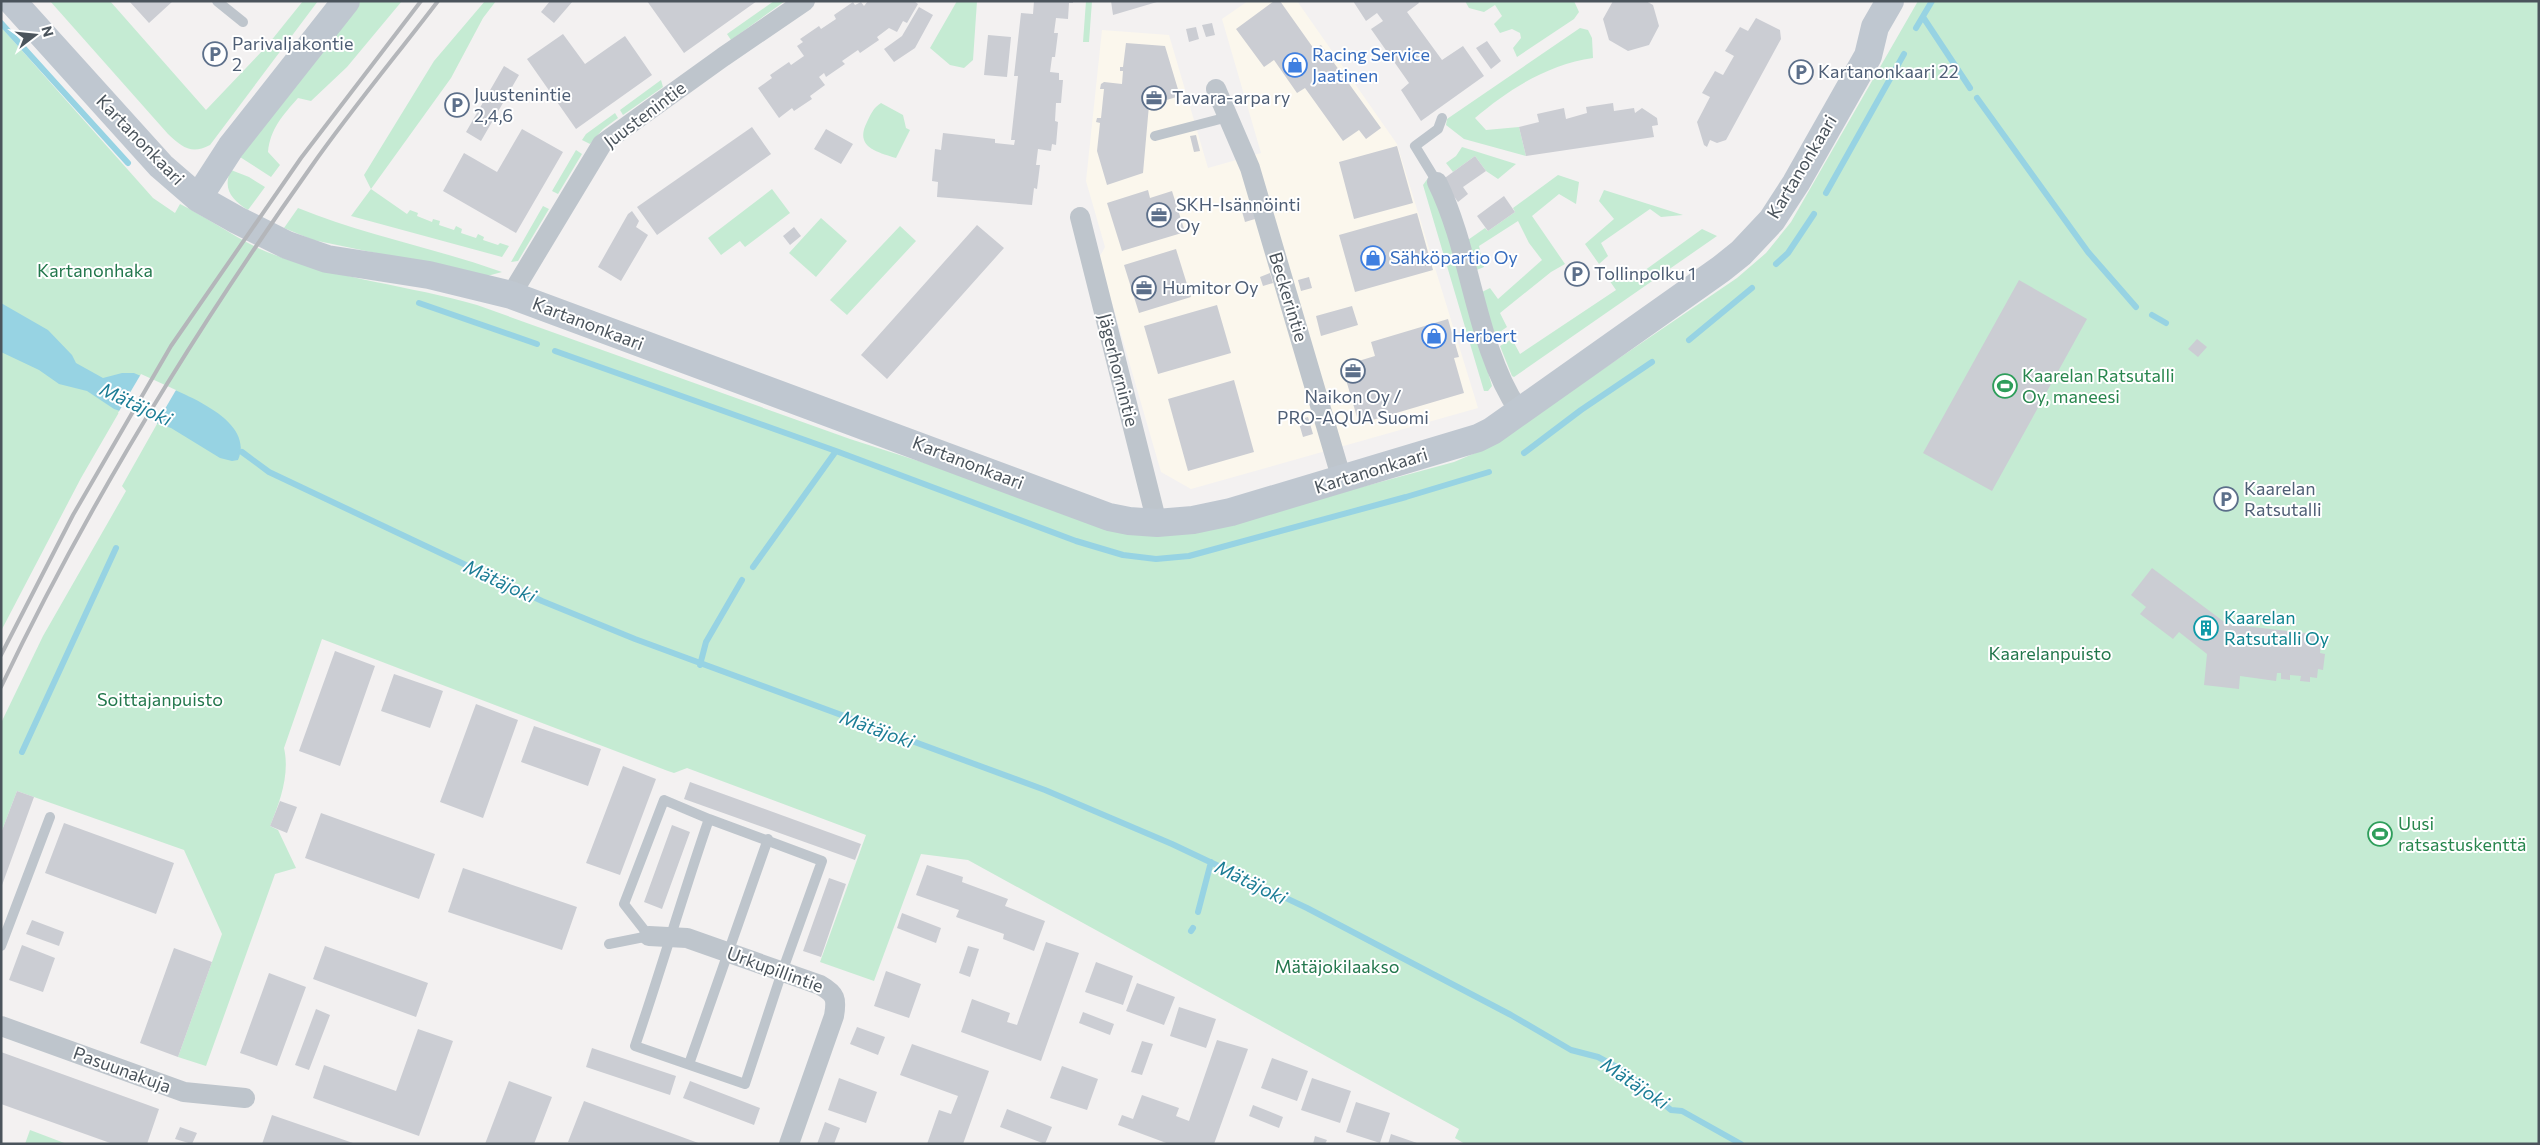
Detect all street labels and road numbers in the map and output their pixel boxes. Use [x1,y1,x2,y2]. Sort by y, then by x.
street label: Juustenintie [599,76,690,152]
street label: Kartanonkaari [92,89,189,189]
street label: Kartanonkaari [1762,111,1841,222]
street label: Beckerintie [1265,249,1313,344]
street label: Kartanonkaari [530,292,647,354]
street label: Jägerhornintie [1094,311,1144,429]
street label: Kartanonkaari [910,431,1027,493]
street label: Kartanonkaari [1311,442,1430,498]
street label: Urkupillintie [724,941,827,997]
street label: Pasuunakuja [70,1041,174,1097]

